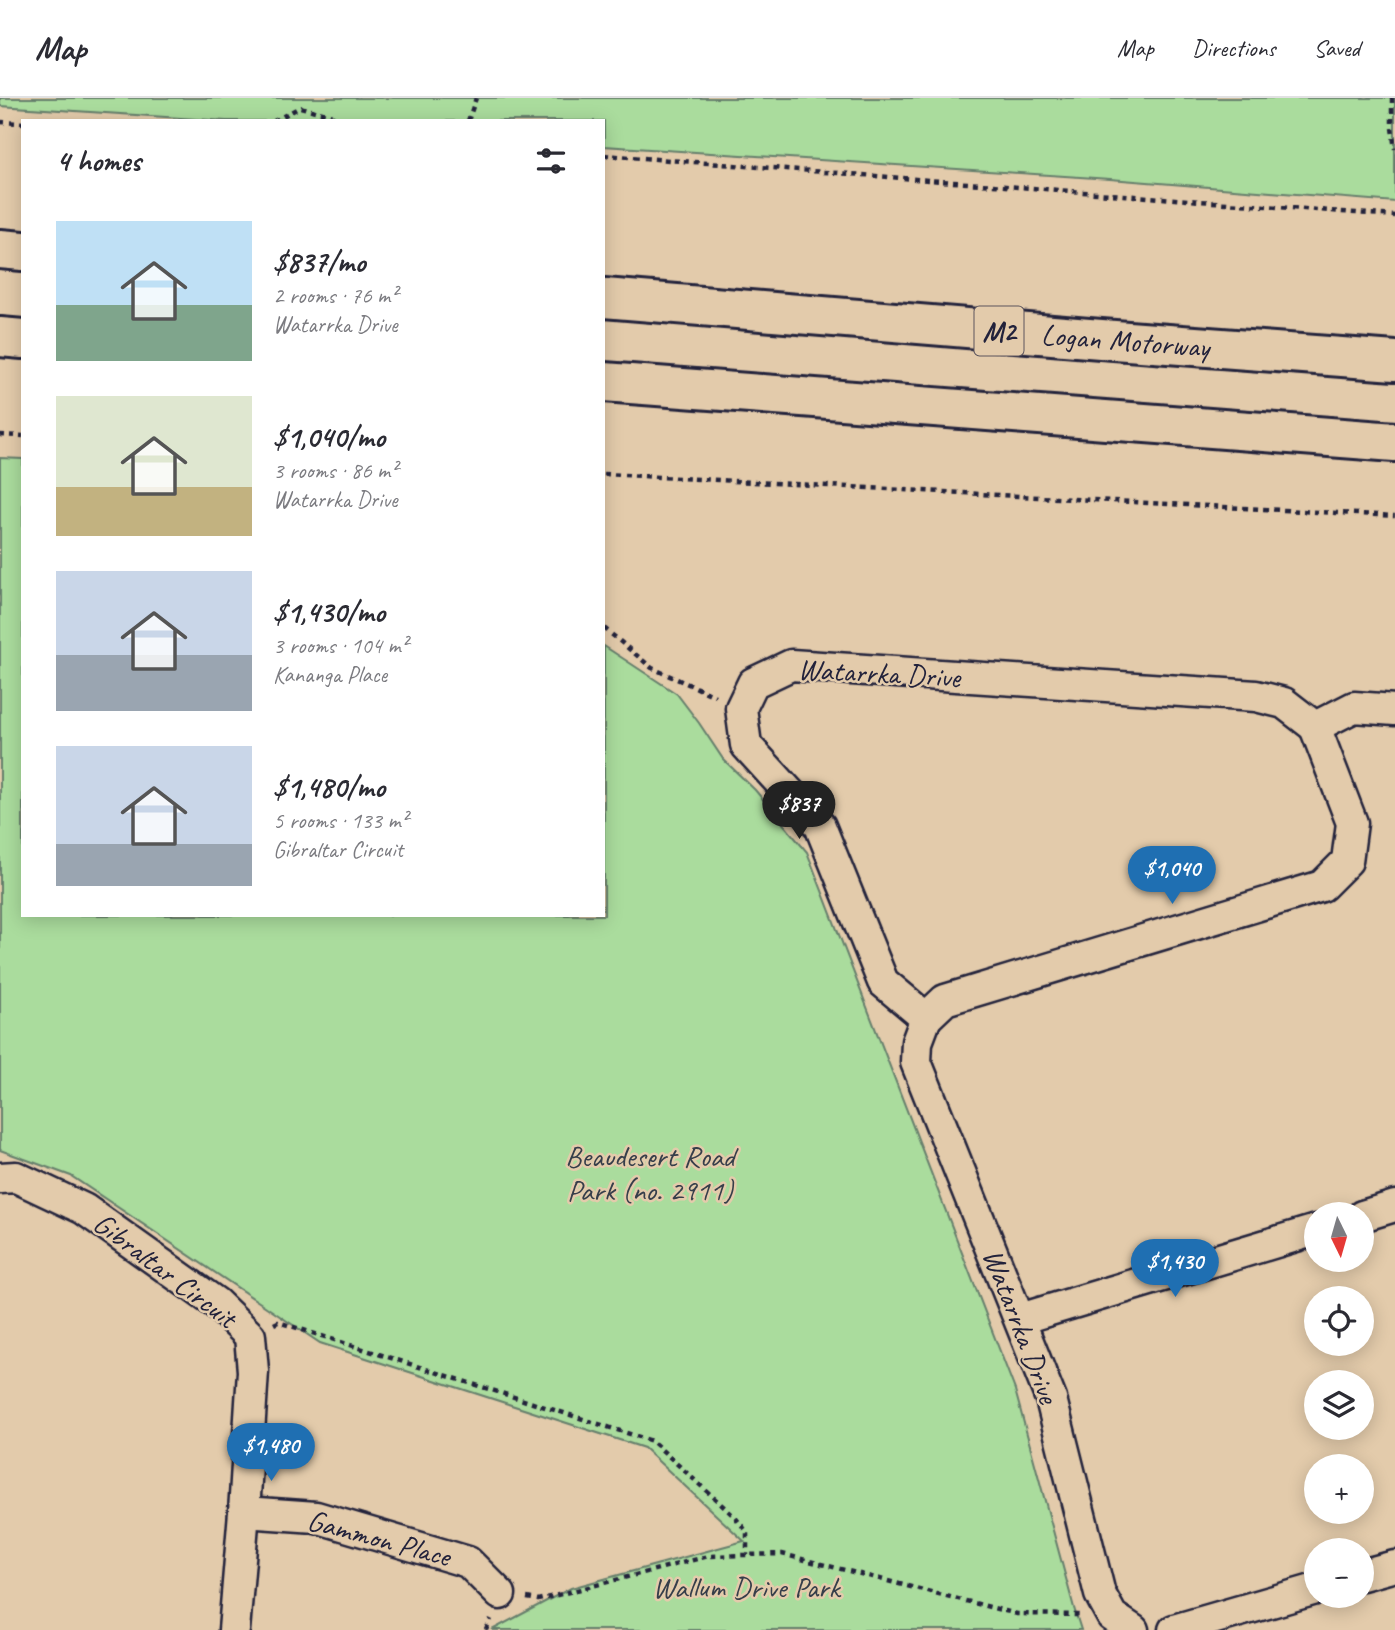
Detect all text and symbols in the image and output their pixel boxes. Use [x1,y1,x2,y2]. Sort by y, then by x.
text: Map [35,27,86,69]
text: Map [1117,33,1154,63]
text: Directions [1192,33,1275,63]
text: Saved [1313,33,1360,63]
text: 4 homes [56,142,141,180]
icon: filters [532,142,570,180]
text: $837/mo [273,243,365,281]
icon: home [112,249,196,333]
text: 2 rooms · 76 m² [273,281,397,310]
road number: M2 [974,306,1024,356]
text: Watarrka Drive [273,310,397,339]
street label: Logan Motorway [1040,315,1213,366]
text: $1,040/mo [273,418,385,456]
icon: home [112,424,196,508]
text: 3 rooms · 86 m² [273,456,397,485]
text: Watarrka Drive [273,485,397,514]
text: $1,430/mo [273,593,385,631]
icon: home [112,599,196,683]
text: 3 rooms · 104 m² [273,631,408,660]
street label: Watarrka Drive [797,650,963,696]
text: Kananga Place [273,660,387,689]
text: $1,480/mo [273,768,385,806]
icon: home [112,774,196,858]
pin: $837 [758,782,840,841]
text: $837 [778,789,820,818]
text: 5 rooms · 133 m² [273,806,408,835]
text: Gibraltar Circuit [273,835,403,864]
pin: $1,040 [1115,846,1229,906]
text: $1,040 [1144,854,1200,883]
park label: Beaudesert Road Park (no. 2911) [565,1137,739,1209]
north arrow [1304,1202,1374,1272]
map controls [1304,1202,1374,1608]
street label: Gibraltar Circuit [86,1204,247,1338]
pin: $1,430 [1118,1240,1232,1299]
street label: Watarrka Drive [974,1243,1069,1411]
text: $1,430 [1147,1247,1203,1276]
button: locate [1304,1286,1374,1356]
button: layers [1304,1370,1374,1440]
pin: $1,480 [214,1424,328,1483]
text: $1,480 [243,1431,299,1460]
button: + [1304,1454,1374,1524]
street label: Gammon Place [304,1501,457,1576]
button: − [1304,1538,1374,1608]
park label: Wallum Drive Park [652,1568,842,1606]

